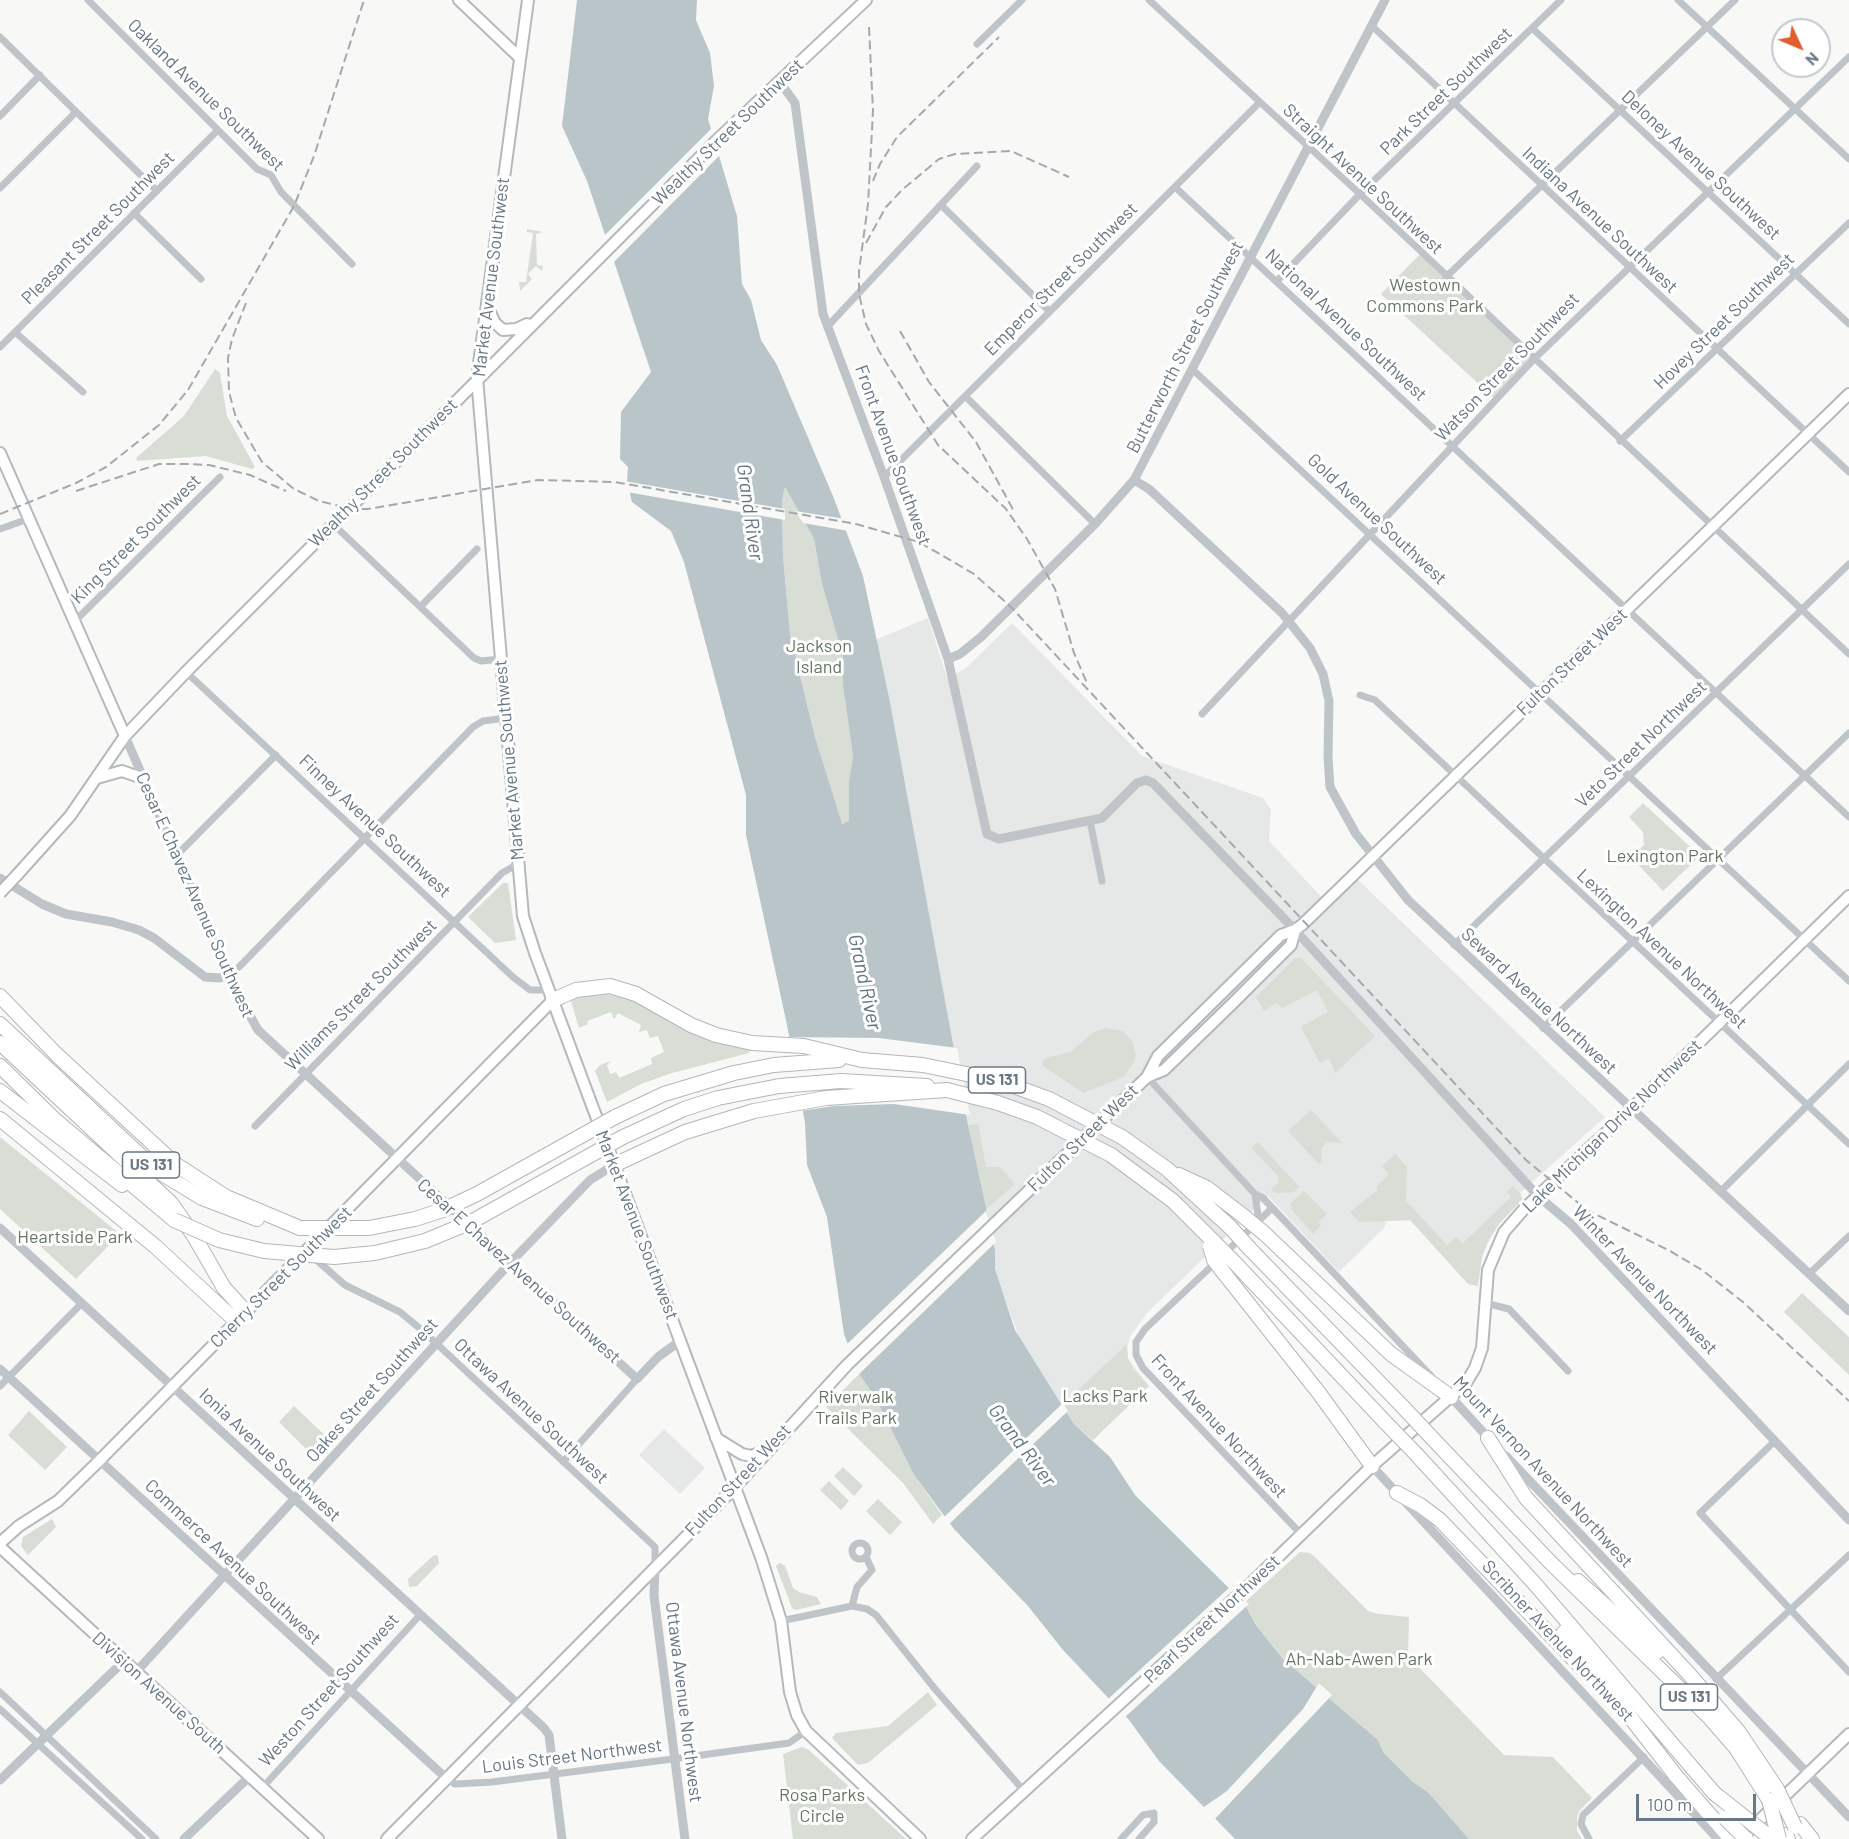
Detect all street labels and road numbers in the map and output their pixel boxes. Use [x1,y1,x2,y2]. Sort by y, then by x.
street label: Oakland Avenue Southwest [123,14,289,176]
street label: Park Street Southwest [1376,22,1516,160]
street label: Wealthy Street Southwest [648,54,808,210]
street label: Deloney Avenue Southwest [1617,86,1785,244]
street label: Straight Avenue Southwest [1278,99,1448,259]
street label: Indiana Avenue Southwest [1518,142,1682,298]
street label: Pleasant Street Southwest [17,147,179,309]
street label: Market Avenue Southwest [468,176,514,378]
street label: Emperor Street Southwest [980,198,1142,360]
street label: Butterworth Street Southwest [1122,237,1248,457]
street label: National Avenue Southwest [1261,244,1431,406]
street label: Hovey Street Southwest [1649,248,1799,394]
street label: Watson Street Southwest [1430,288,1584,446]
street label: Front Avenue Southwest [850,362,936,548]
street label: Wealthy Street Southwest [304,394,462,552]
street label: Gold Avenue Southwest [1303,449,1451,589]
street label: King Street Southwest [67,470,205,608]
street label: Fulton Street West [1512,604,1632,720]
street label: Market Avenue Southwest [489,659,529,861]
street label: Veto Street Northwest [1571,676,1711,812]
street label: Finney Avenue Southwest [295,750,455,902]
street label: Cesar E Chavez Avenue Southwest [131,769,259,1021]
street label: Lexington Avenue Northwest [1573,865,1751,1033]
street label: Williams Street Southwest [281,915,441,1075]
street label: Seward Avenue Northwest [1457,923,1621,1079]
street label: Lake Michigan Drive Northwest [1518,1035,1706,1217]
road number: US 131 [968,1067,1026,1093]
street label: Fulton Street West [1023,1080,1143,1196]
street label: Market Avenue Southwest [591,1127,683,1323]
road number: US 131 [122,1152,180,1178]
street label: Cesar E Chavez Avenue Southwest [413,1174,625,1368]
street label: Winter Avenue Northwest [1568,1201,1722,1359]
street label: Cherry Street Southwest [206,1202,356,1352]
street label: Oakes Street Southwest [302,1313,442,1467]
street label: Ottawa Avenue Southwest [449,1334,613,1488]
street label: Front Avenue Northwest [1147,1349,1291,1503]
street label: Mount Vernon Avenue Northwest [1449,1372,1637,1572]
street label: Ionia Avenue Southwest [195,1384,345,1526]
street label: Fulton Street West [681,1419,795,1541]
street label: Commerce Avenue Southwest [140,1475,326,1649]
street label: Pearl Street Northwest [1139,1550,1285,1688]
street label: Scribner Avenue Northwest [1477,1556,1639,1726]
street label: Ottawa Avenue Northwest [661,1600,707,1804]
street label: Weston Street Southwest [255,1609,403,1771]
street label: Division Avenue South [88,1627,230,1759]
road number: US 131 [1660,1684,1718,1710]
street label: Louis Street Northwest [481,1734,663,1778]

